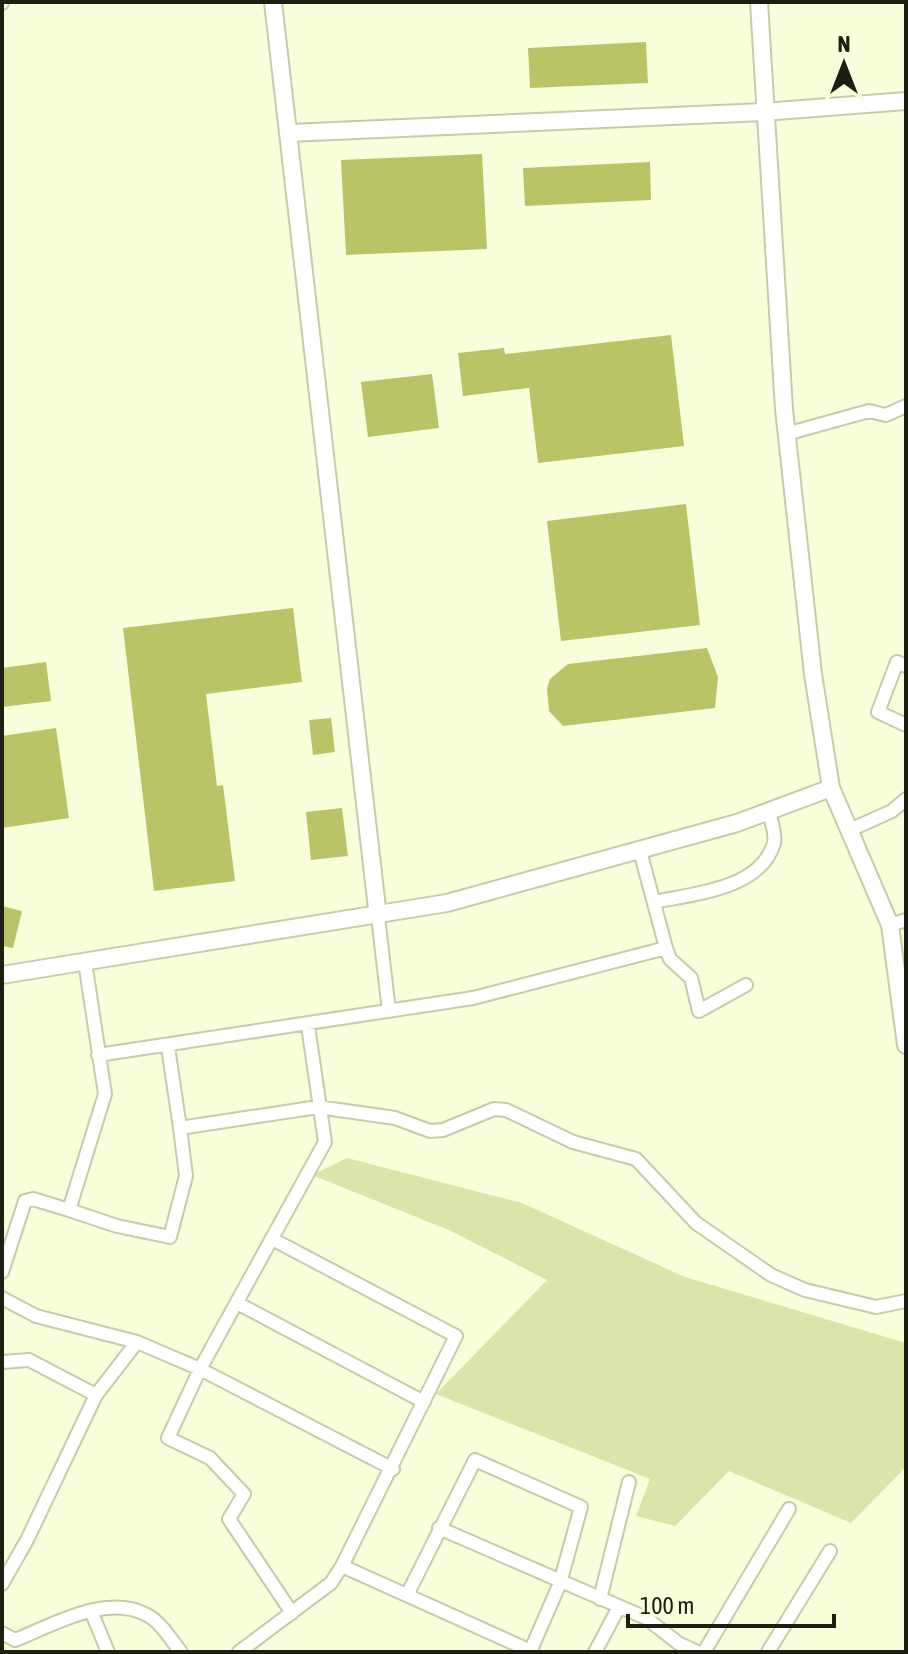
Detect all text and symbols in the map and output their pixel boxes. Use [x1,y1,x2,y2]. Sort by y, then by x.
north arrow [804,24,884,104]
text: N [838,31,850,57]
scale bar [628,1578,834,1628]
text: 100 m [640,1592,694,1619]

